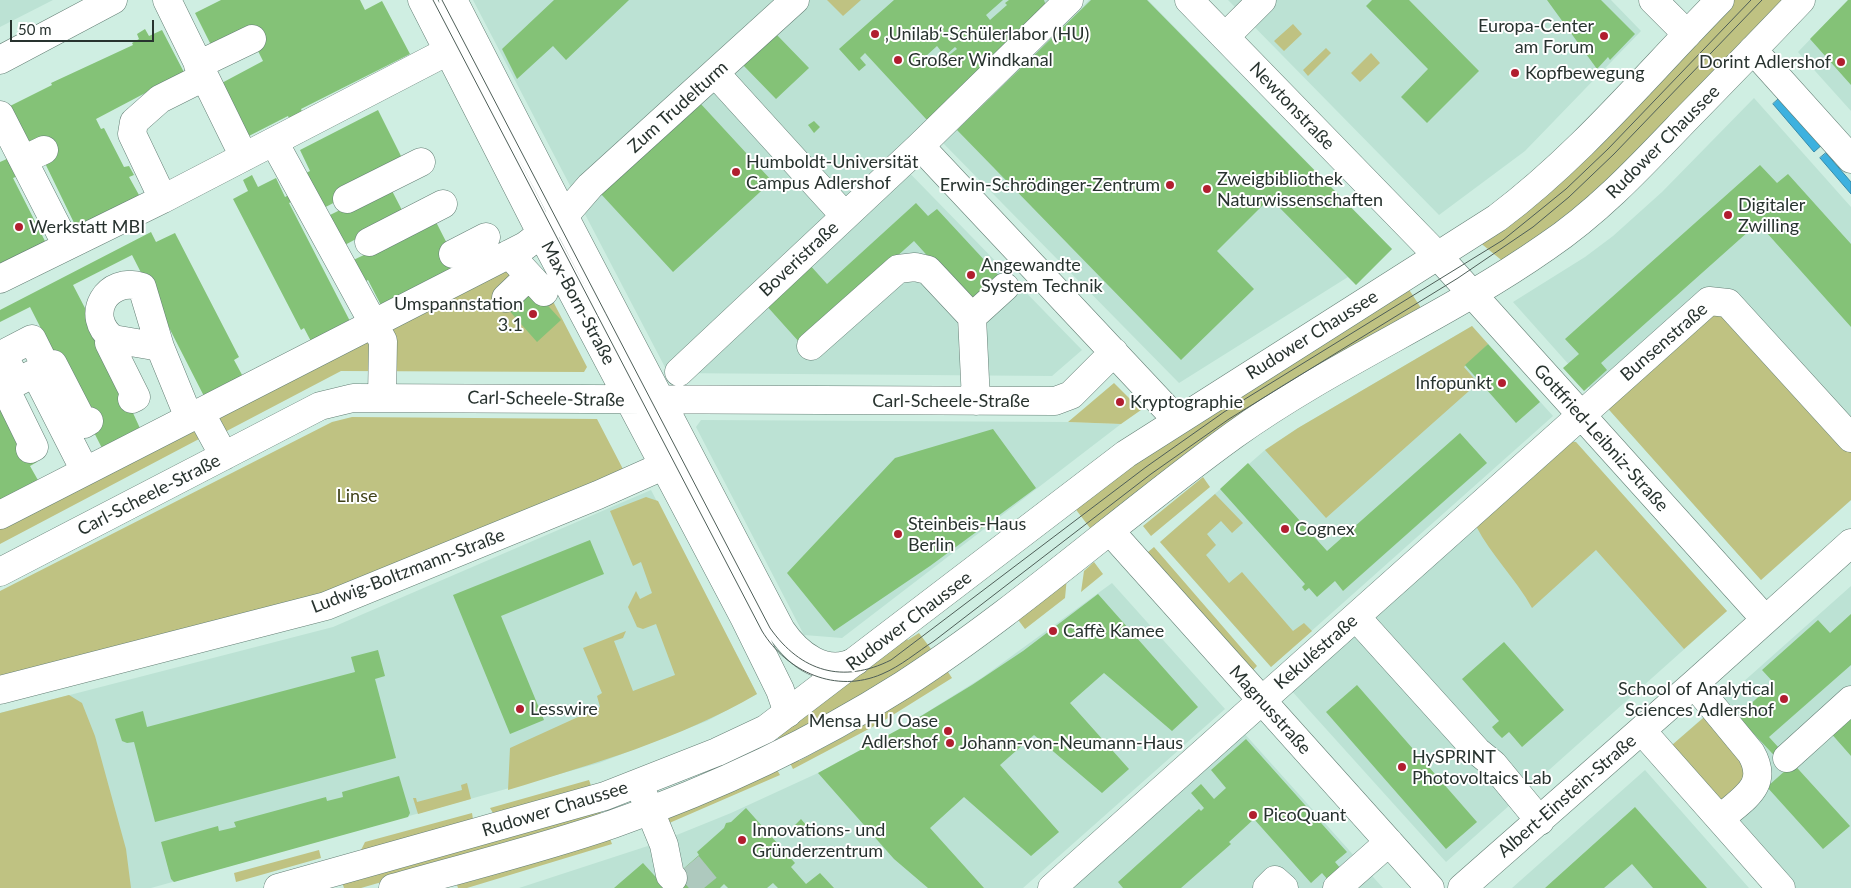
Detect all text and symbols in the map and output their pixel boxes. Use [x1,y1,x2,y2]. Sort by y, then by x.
scale bar [12,10,156,42]
place label: Europa-Center am Forum [1478,15,1594,58]
text: 50 m [18,20,52,38]
place label: ‚Unilab‘-Schülerlabor (HU) [885,23,1089,45]
marker: ‚Unilab‘-Schülerlabor (HU) [869,28,881,40]
marker: Europa-Center am Forum [1598,30,1610,42]
place label: Großer Windkanal [908,49,1053,71]
place label: Dorint Adlershof [1699,51,1831,73]
marker: Großer Windkanal [892,54,904,66]
marker: Dorint Adlershof [1835,56,1847,68]
street label: Zum Trudelturm [624,57,732,157]
street label: Newtonstraße [1245,58,1339,154]
place label: Kopfbewegung [1525,62,1645,84]
marker: Kopfbewegung [1509,67,1521,79]
street label: Rudower Chaussee [1602,81,1724,203]
place label: Humboldt-Universität Campus Adlershof [746,151,918,193]
marker: Humboldt-Universität Campus Adlershof [730,166,742,178]
place label: Zweigbibliothek Naturwissenschaften [1217,168,1383,210]
place label: Erwin-Schrödinger-Zentrum [940,174,1160,196]
marker: Erwin-Schrödinger-Zentrum [1164,179,1176,191]
marker: Zweigbibliothek Naturwissenschaften [1201,183,1213,195]
place label: Digitaler Zwilling [1738,194,1805,236]
marker: Digitaler Zwilling [1722,209,1734,221]
place label: Werkstatt MBI [29,216,145,238]
street label: Boveristraße [755,217,843,301]
marker: Werkstatt MBI [13,221,25,233]
street label: Max-Born-Straße [536,238,620,368]
place label: Angewandte System Technik [981,254,1103,296]
marker: Angewandte System Technik [965,269,977,281]
street label: Rudower Chaussee [1242,286,1382,384]
place label: Umspannstation 3.1 [394,293,523,336]
street label: Bunsenstraße [1616,298,1712,386]
marker: Umspannstation 3.1 [527,308,539,320]
street label: Gottfried-Leibniz-Straße [1529,360,1673,516]
place label: Infopunkt [1415,372,1492,394]
marker: Infopunkt [1496,377,1508,389]
street label: Carl-Scheele-Straße [467,387,625,411]
street label: Carl-Scheele-Straße [872,390,1030,412]
place label: Kryptographie [1130,391,1243,413]
marker: Kryptographie [1114,396,1126,408]
street label: Carl-Scheele-Straße [74,450,224,540]
park label: Linse [337,485,377,507]
place label: Steinbeis-Haus Berlin [908,513,1026,556]
place label: Cognex [1295,518,1355,540]
marker: Cognex [1279,523,1291,535]
street label: Ludwig-Boltzmann-Straße [308,524,508,618]
marker: Steinbeis-Haus Berlin [892,528,904,540]
street label: Rudower Chaussee [842,567,976,675]
street label: Kekuléstraße [1270,610,1362,694]
place label: Caffè Kamee [1063,620,1164,642]
marker: Caffè Kamee [1047,625,1059,637]
street label: Magnusstraße [1224,661,1316,759]
place label: School of Analytical Sciences Adlershof [1618,678,1774,721]
marker: School of Analytical Sciences Adlershof [1778,693,1790,705]
place label: Lesswire [530,698,598,720]
marker: Lesswire [514,703,526,715]
place label: Mensa HU Oase Adlershof [809,710,938,752]
marker: Mensa HU Oase Adlershof [942,725,954,737]
street label: Albert-Einstein-Straße [1493,730,1641,862]
place label: Johann-von-Neumann-Haus [960,732,1183,754]
marker: Johann-von-Neumann-Haus [944,737,956,749]
place label: HySPRINT Photovoltaics Lab [1412,746,1552,789]
marker: HySPRINT Photovoltaics Lab [1396,761,1408,773]
street label: Rudower Chaussee [479,777,631,841]
place label: PicoQuant [1263,804,1346,826]
marker: PicoQuant [1247,809,1259,821]
place label: Innovations- und Gründerzentrum [752,819,885,862]
marker: Innovations- und Gründerzentrum [736,834,748,846]

